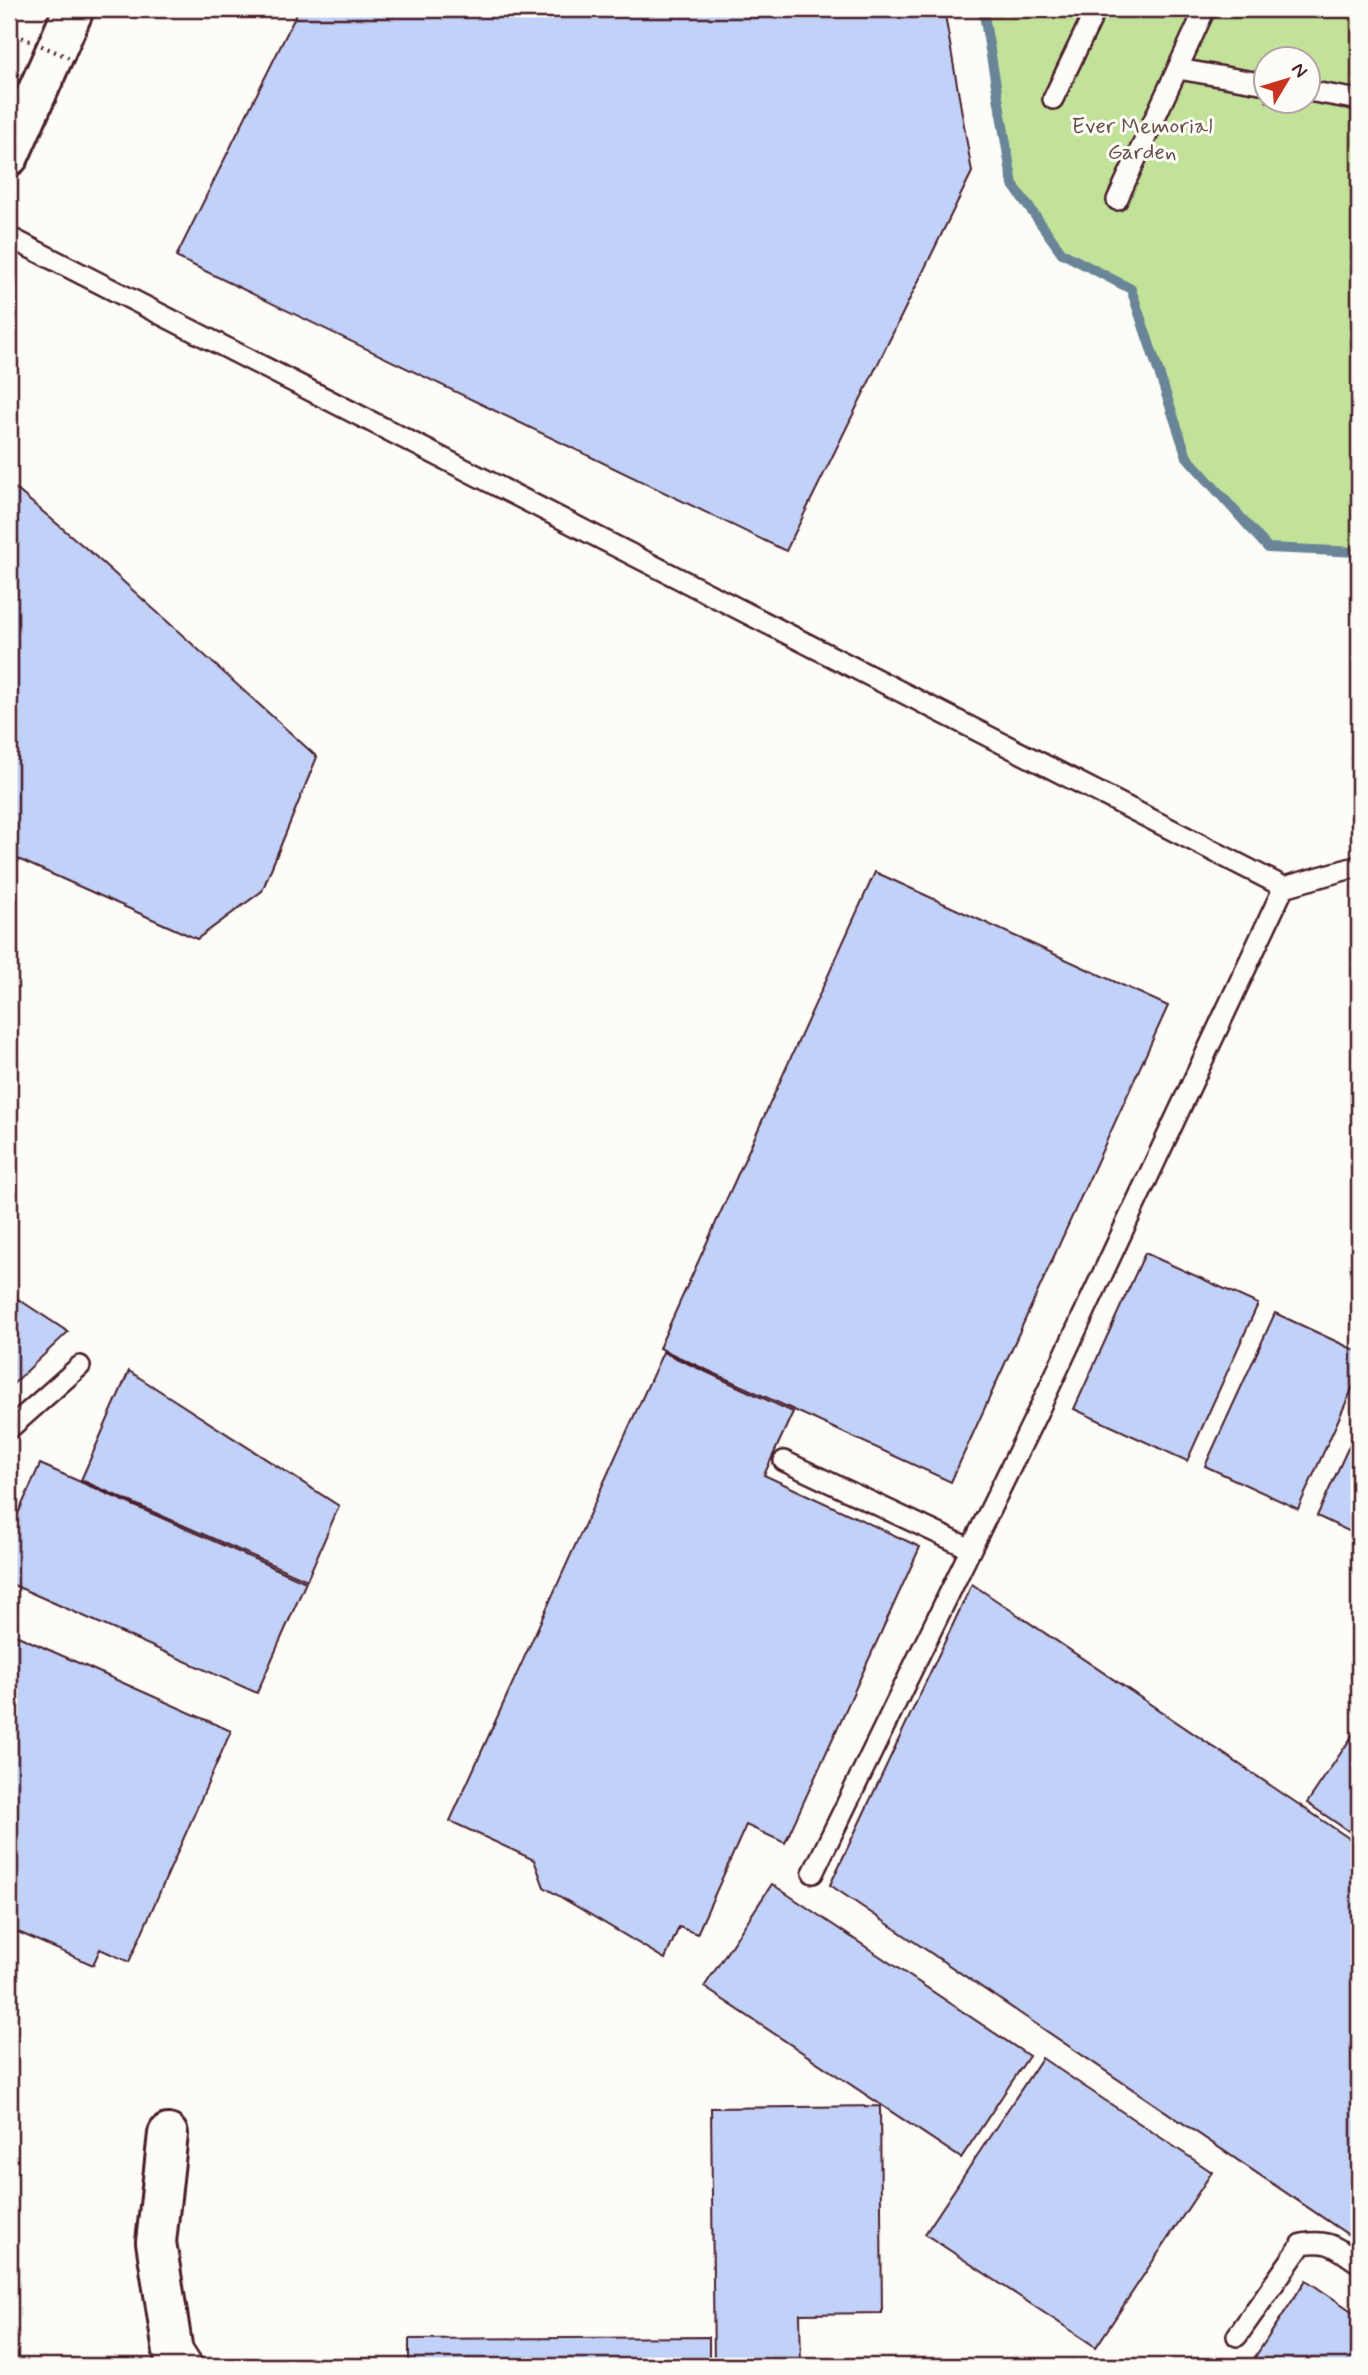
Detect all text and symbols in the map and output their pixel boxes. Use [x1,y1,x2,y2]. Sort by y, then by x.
north arrow [1252,46,1322,116]
text: N [1285,58,1313,83]
park label: Ever Memorial Garden [1071,112,1213,168]

